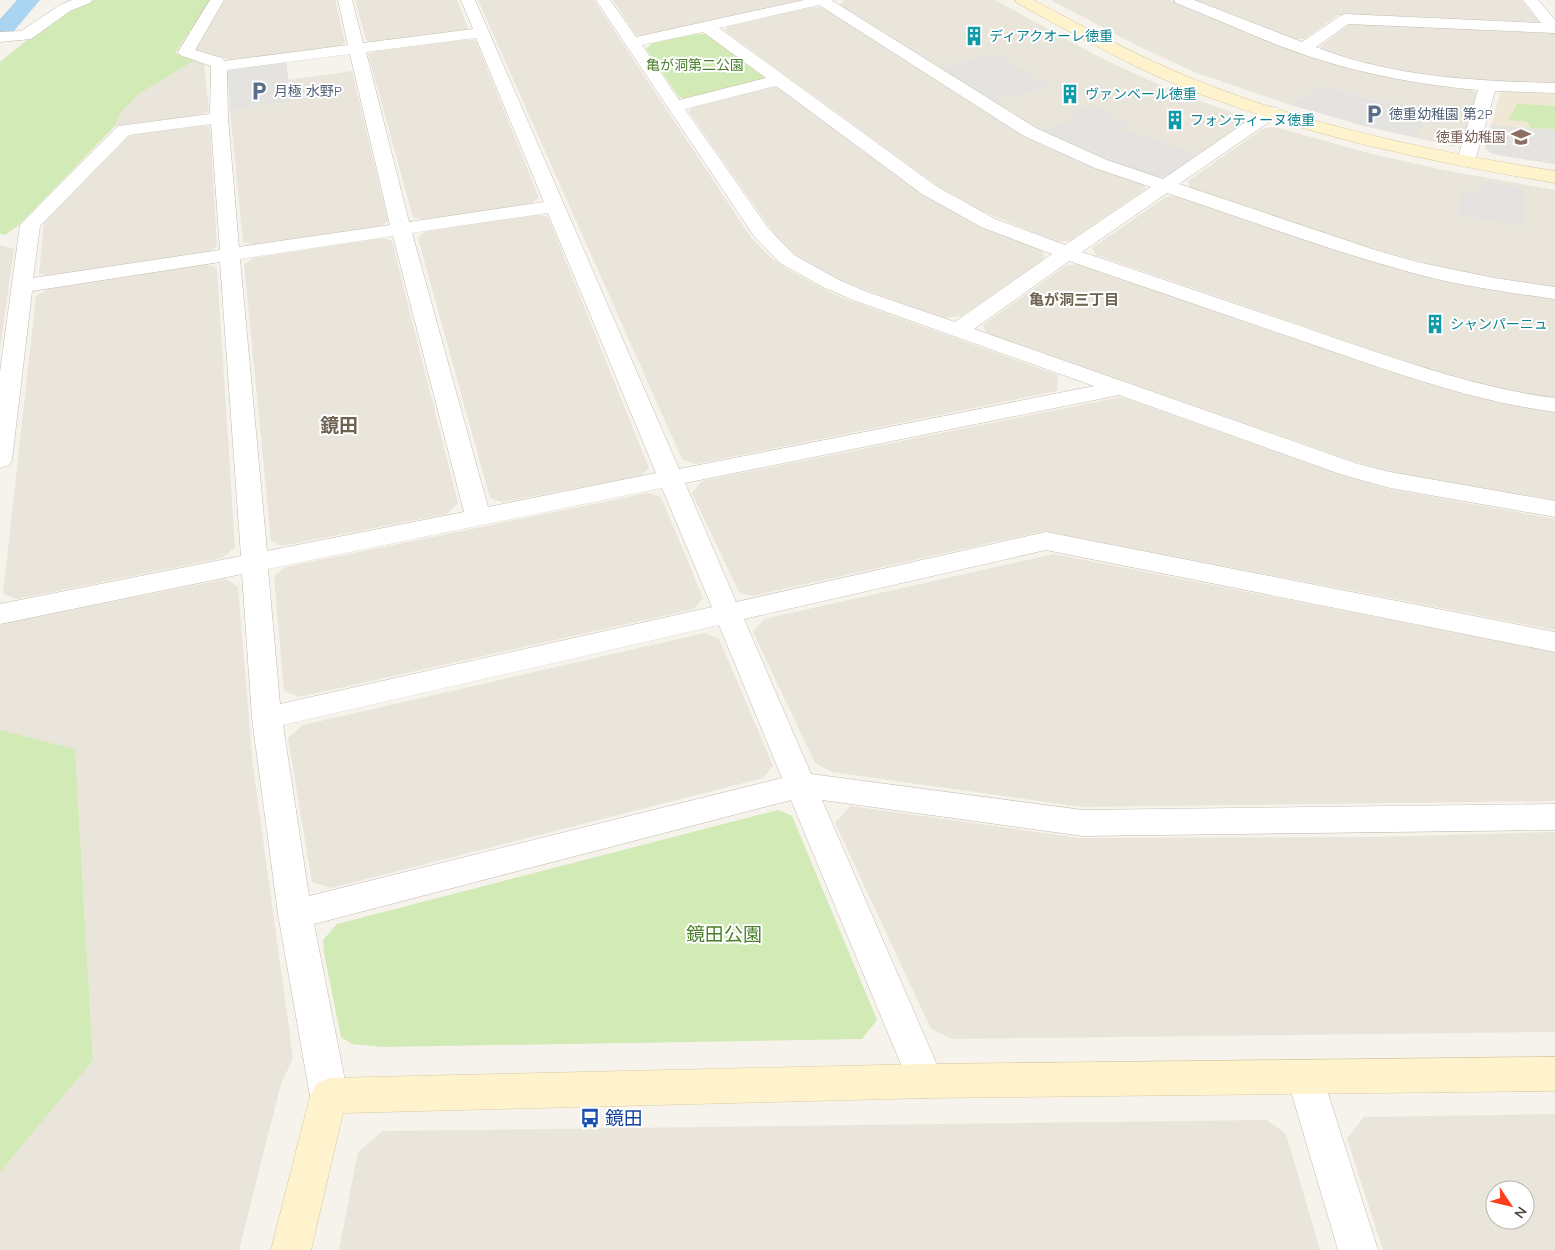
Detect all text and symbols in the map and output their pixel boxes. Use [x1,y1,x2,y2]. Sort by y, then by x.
building icon: ディアクオーレ徳重 [963,25,985,47]
place label: ディアクオーレ徳重 [989,27,1113,45]
park label: 亀が洞第二公園 [646,56,744,74]
parking icon: 月極 水野P [248,80,270,102]
place label: 月極 水野P [274,82,342,100]
building icon: ヴァンベール徳重 [1059,83,1081,105]
place label: ヴァンベール徳重 [1085,85,1197,103]
parking icon: 徳重幼稚園 第2P [1363,103,1385,125]
place label: 徳重幼稚園 第2P [1389,105,1493,123]
building icon: フォンティーヌ徳重 [1164,109,1186,131]
place label: フォンティーヌ徳重 [1190,111,1315,129]
school or university icon: 徳重幼稚園 [1510,126,1532,148]
place label: 徳重幼稚園 [1436,128,1506,146]
district label: 亀が洞三丁目 [1029,290,1119,309]
building icon: シャンパーニュ [1424,313,1446,335]
place label: シャンパーニュ [1450,315,1548,333]
district label: 鏡田 [320,413,358,437]
park label: 鏡田公園 [686,922,762,946]
place label: 鏡田 [605,1106,643,1130]
bus stop icon: 鏡田 [579,1107,601,1129]
north arrow [1485,1180,1535,1230]
text: N [1510,1203,1531,1222]

